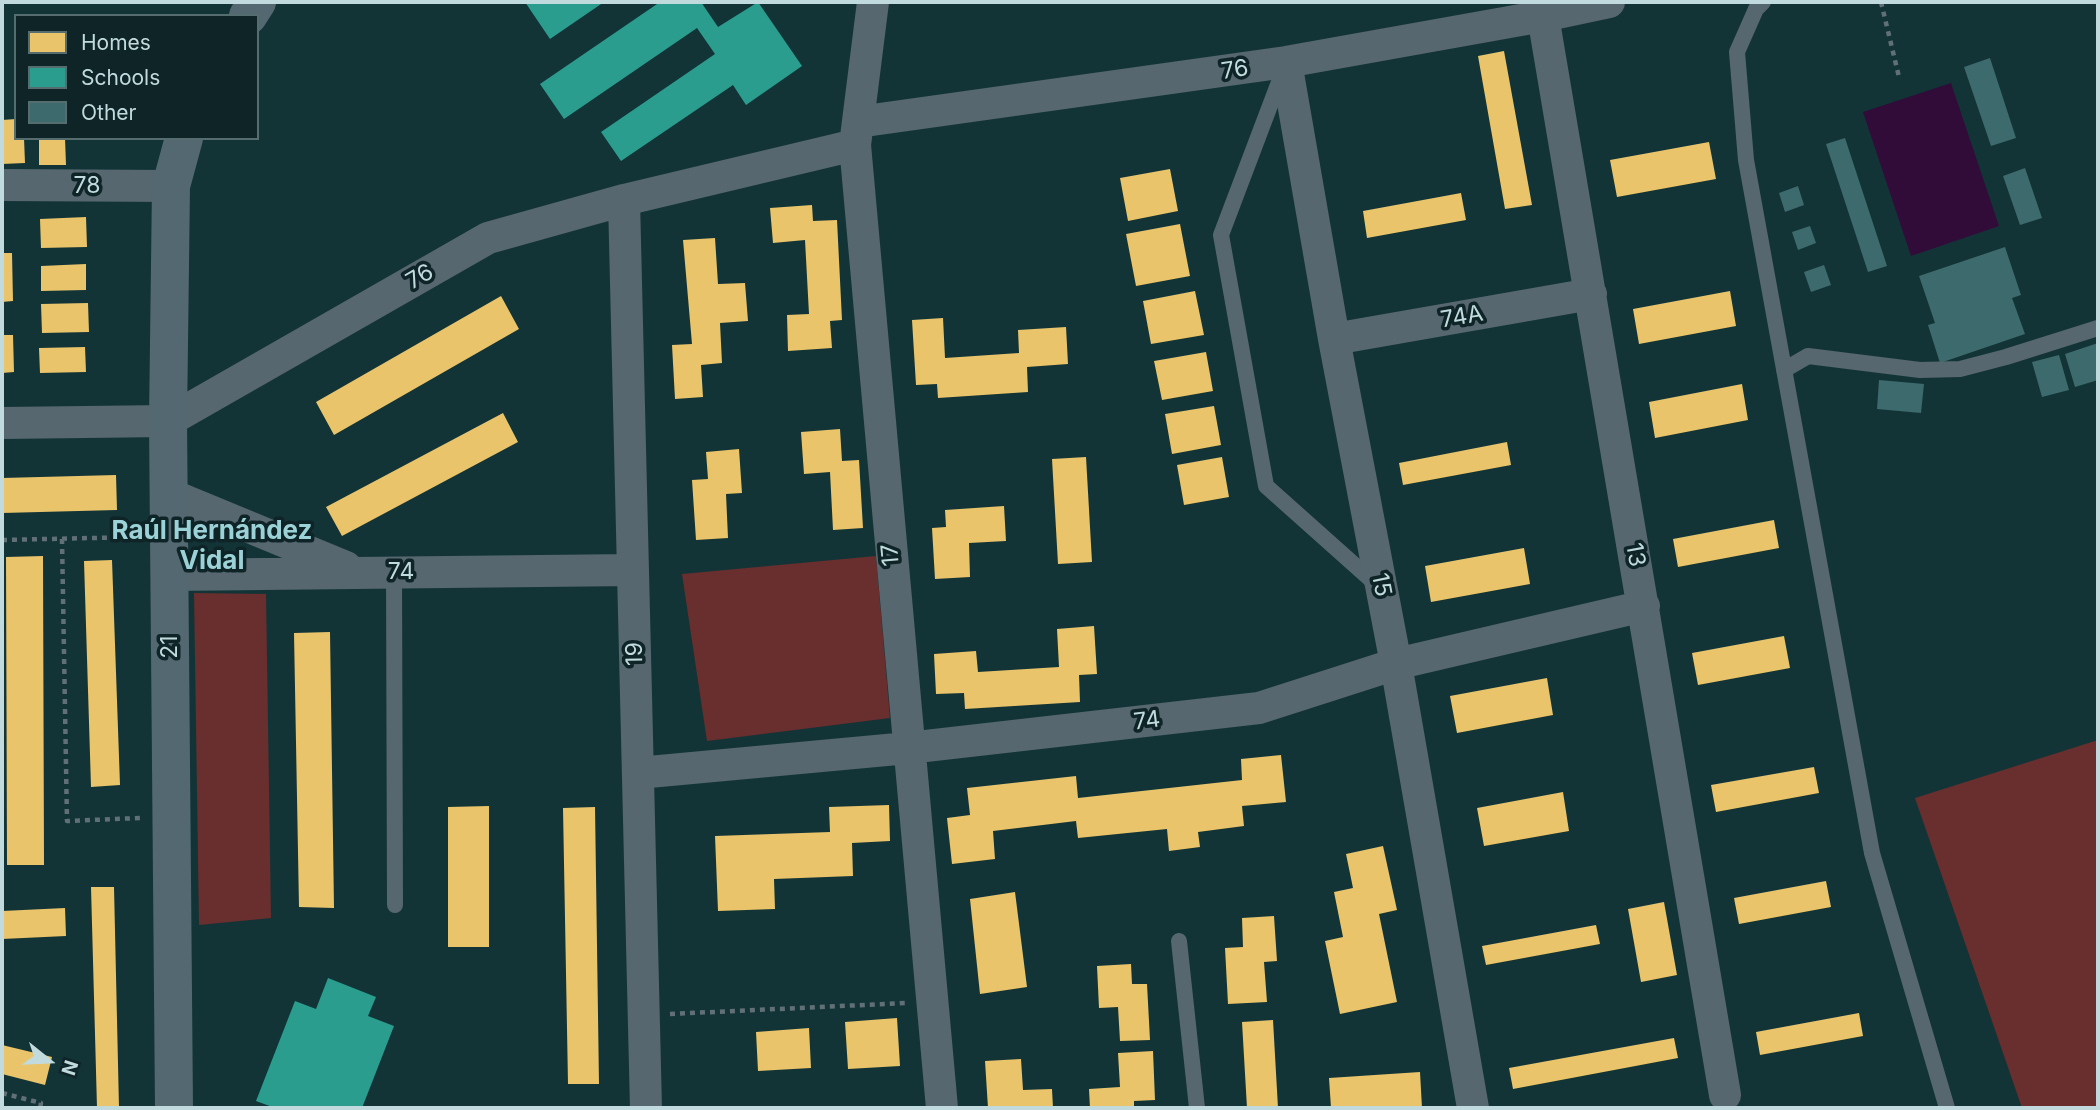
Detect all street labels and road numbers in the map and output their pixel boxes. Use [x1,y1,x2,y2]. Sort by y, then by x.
street label: 76 [1220,54,1250,86]
street label: 78 [74,172,100,200]
street label: 76 [401,258,439,296]
street label: 74A [1439,300,1485,334]
street label: 13 [1619,541,1651,569]
street label: 17 [876,543,906,567]
street label: 74 [388,558,414,586]
street label: 15 [1365,571,1397,599]
street label: 21 [156,635,184,659]
street label: 19 [621,642,649,666]
street label: 74 [1132,706,1162,736]

